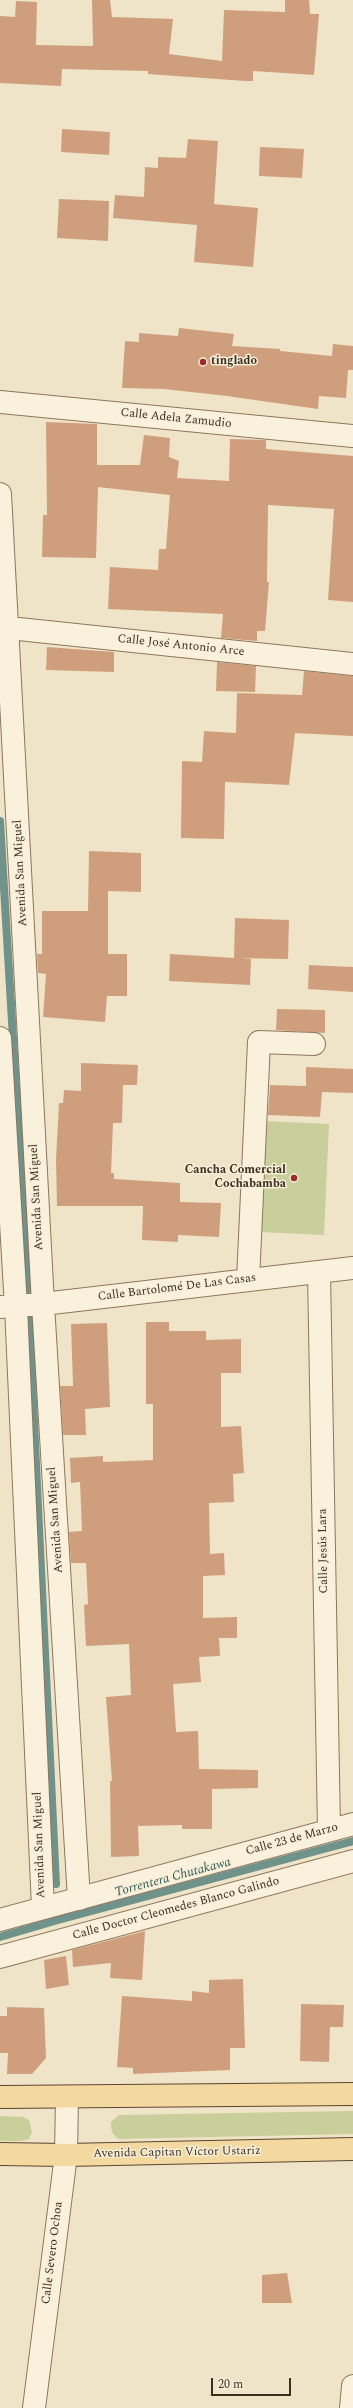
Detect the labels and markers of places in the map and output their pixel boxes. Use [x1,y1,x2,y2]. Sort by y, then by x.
place label: tinglado [211,355,257,369]
marker: tinglado [198,357,208,367]
place label: Cancha Comercial Cochabamba [185,1164,286,1192]
marker: Cancha Comercial Cochabamba [289,1173,299,1183]

